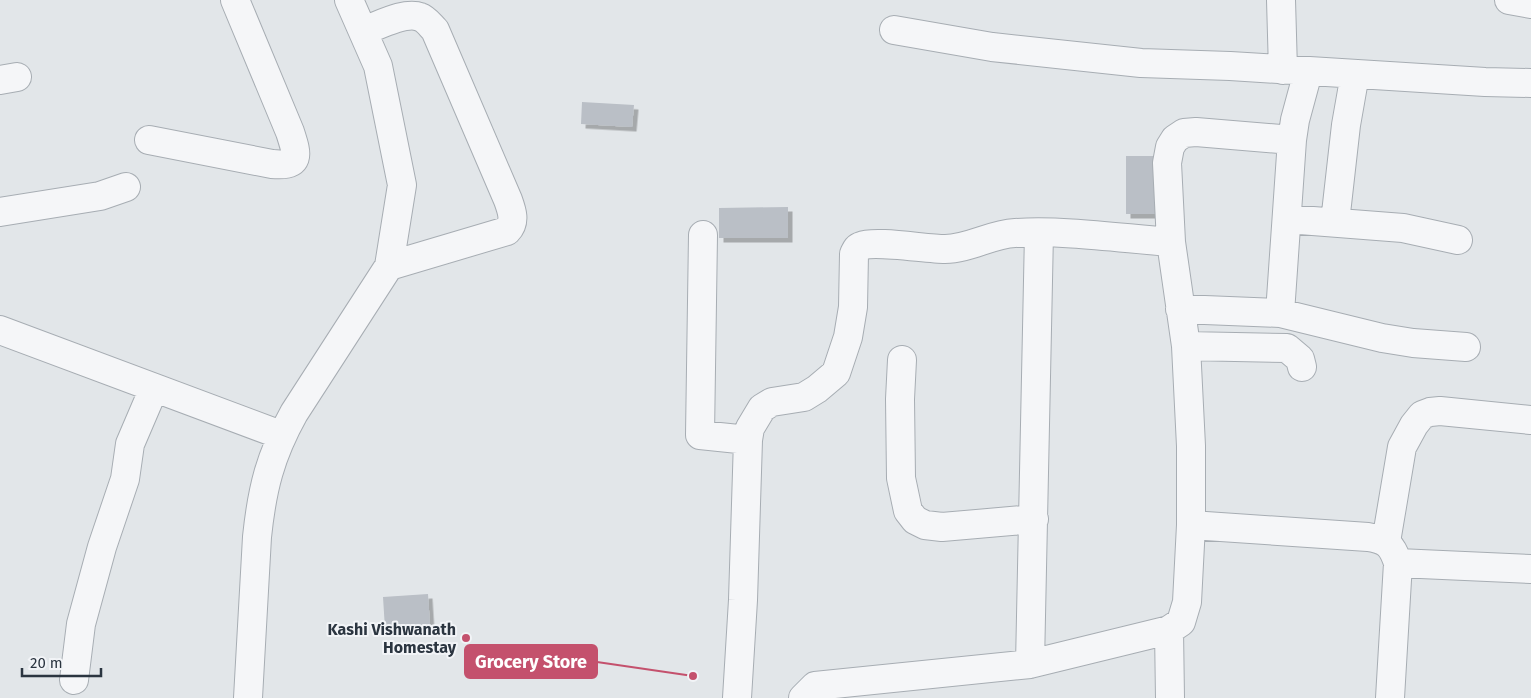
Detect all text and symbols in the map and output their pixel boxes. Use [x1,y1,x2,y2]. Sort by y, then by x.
place label: Kashi Vishwanath Homestay [328,620,457,657]
marker: Kashi Vishwanath Homestay [460,632,472,644]
callout: Grocery Store [465,645,597,678]
scale bar [22,646,101,678]
text: Grocery Store [475,651,587,673]
text: 20 m [30,654,63,672]

